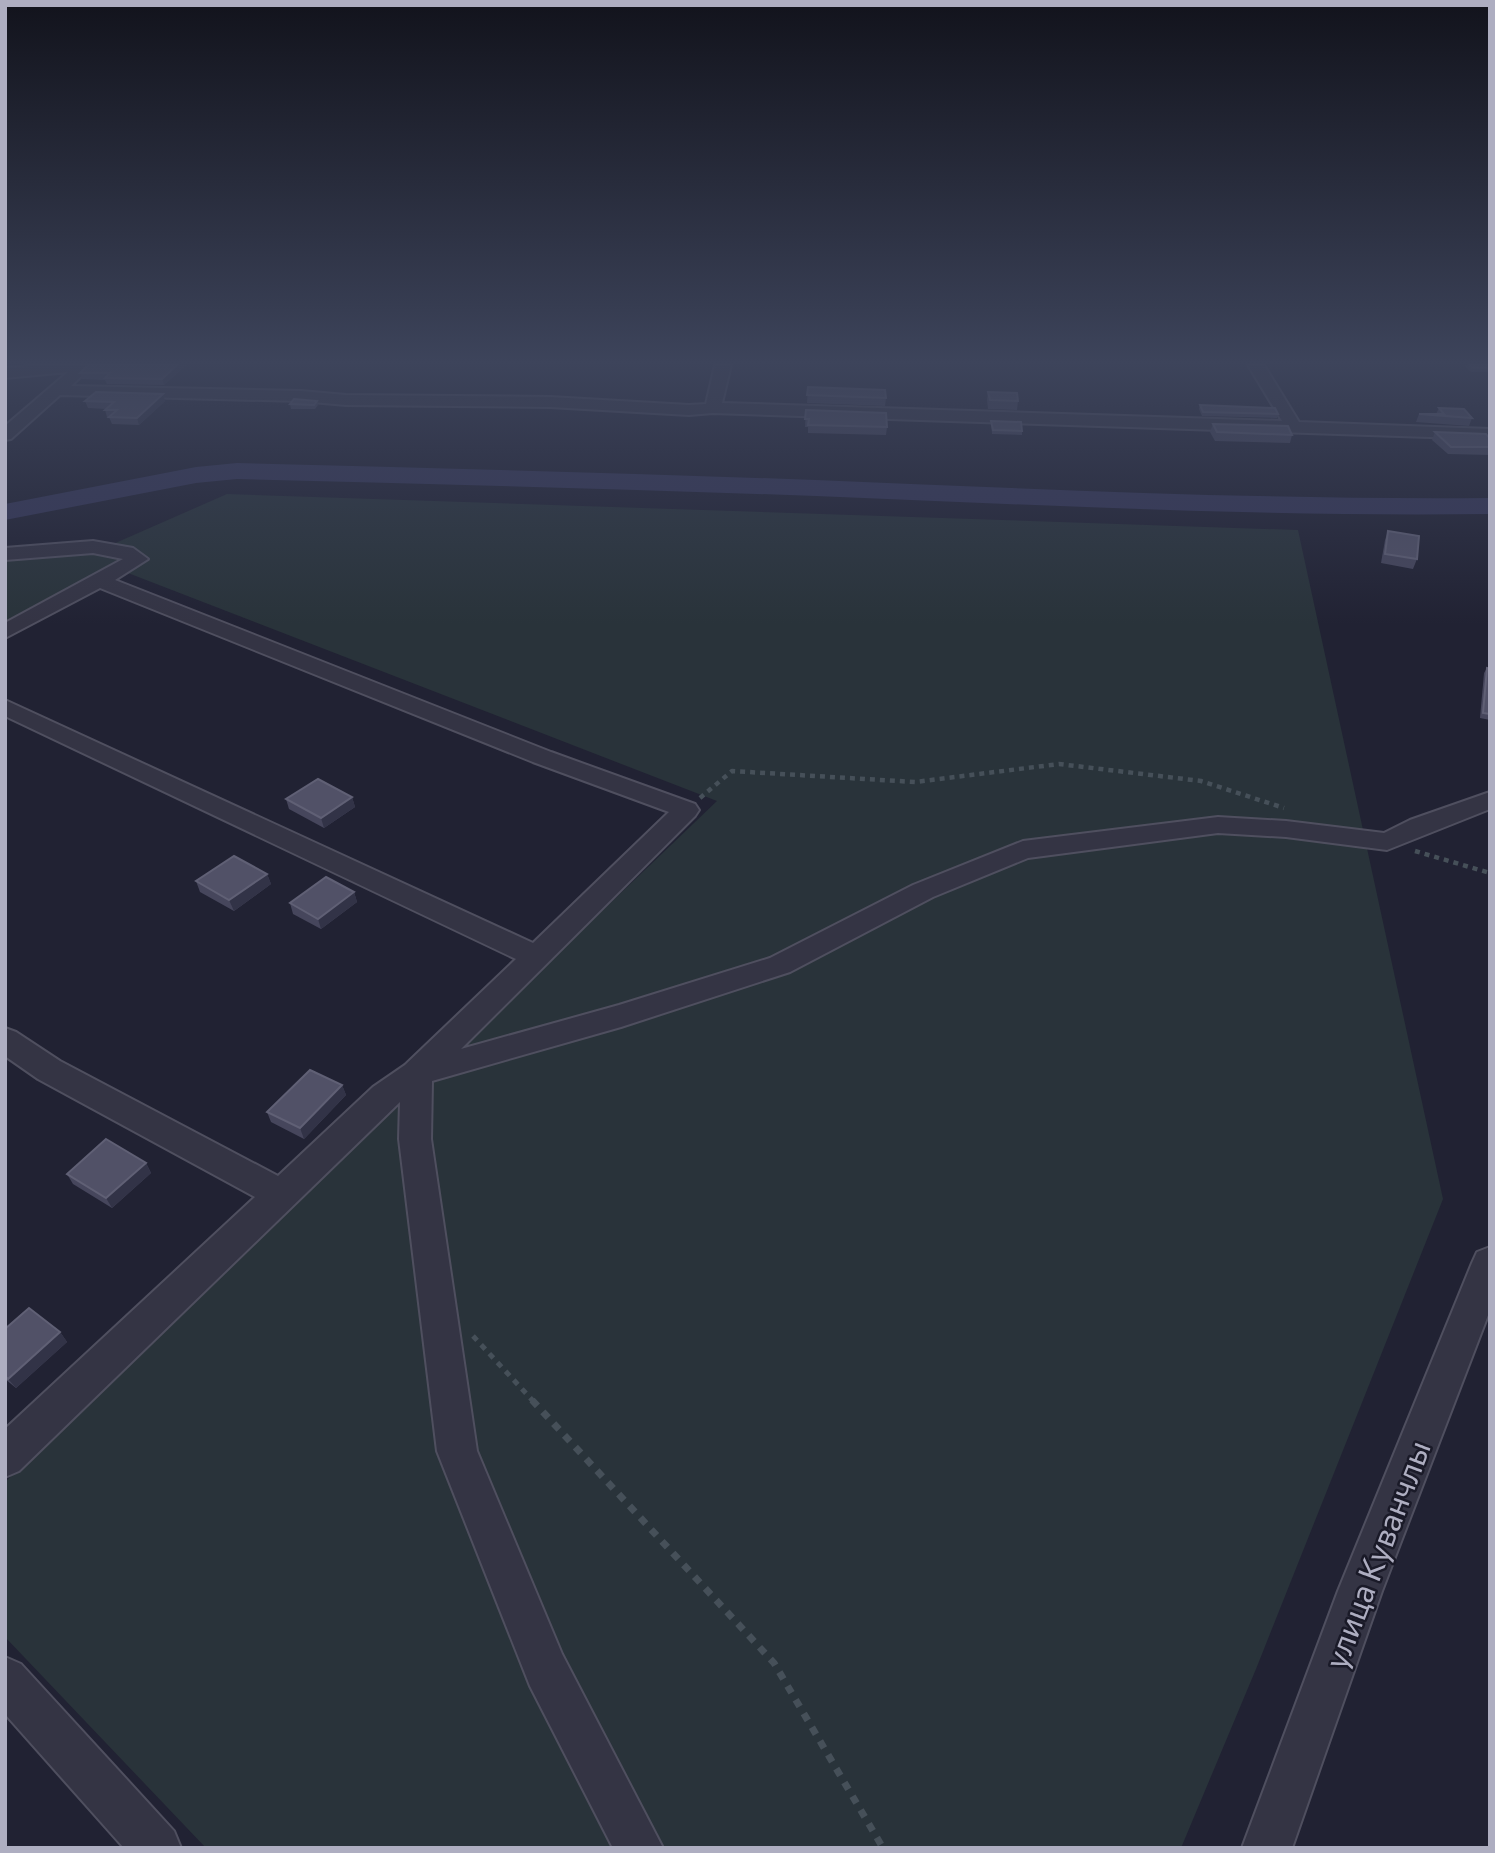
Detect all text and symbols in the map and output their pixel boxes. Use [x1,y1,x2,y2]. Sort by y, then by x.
street label: улица Куванчлы [1314,1434,1438,1674]

